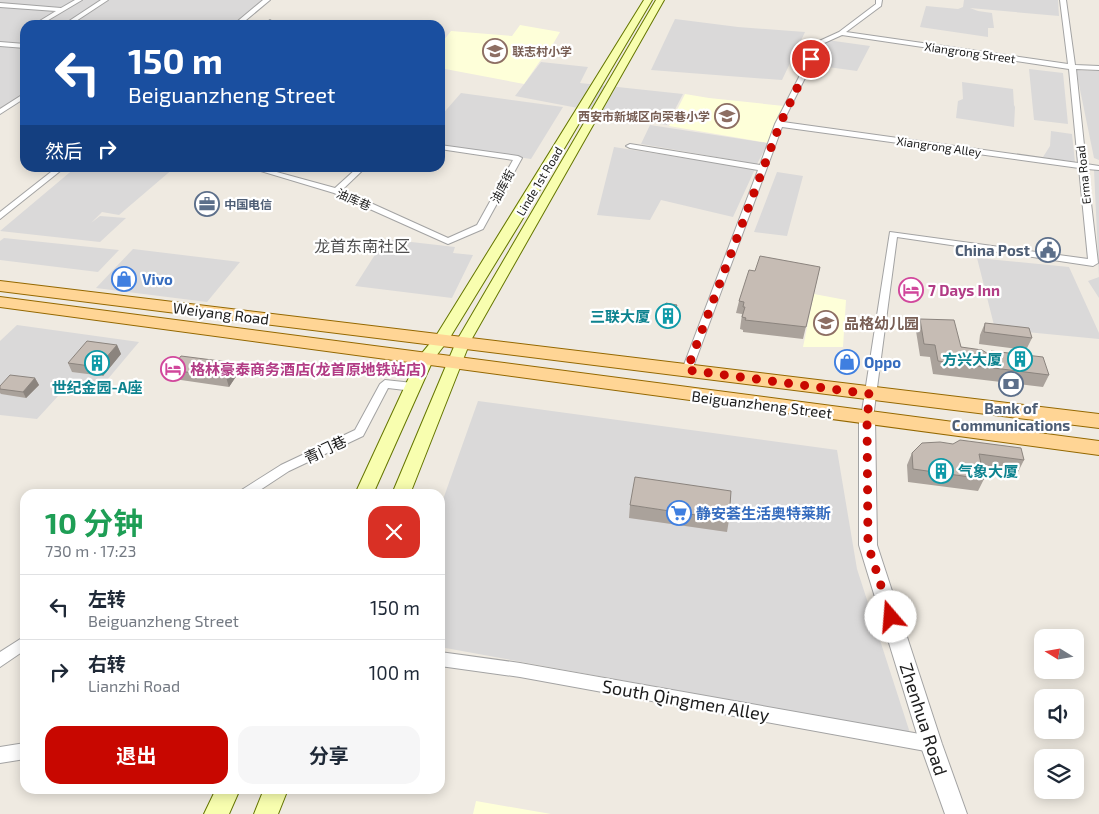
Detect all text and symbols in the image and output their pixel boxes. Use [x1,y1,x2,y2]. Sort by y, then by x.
school or university icon: 联志村小学 [482,38,508,64]
pin [790,38,832,80]
text: 150 m [128,39,223,81]
street label: Xiangrong Street [924,39,1017,65]
icon: left [45,40,110,105]
place label: 联志村小学 [512,44,572,58]
icon: arrive [797,45,825,73]
text: Beiguanzheng Street [128,81,336,107]
school or university icon: 西安市新城区向荣巷小学 [714,103,740,129]
place label: 西安市新城区向荣巷小学 [578,109,710,123]
street label: Xiangrong Alley [896,133,983,159]
icon: right [93,135,121,163]
text: 然后 [45,139,83,162]
street label: Linde 1st Road [513,144,565,218]
street label: Erma Road [1073,145,1093,205]
street label: 油库街 [487,167,517,205]
street label: 油库巷 [335,186,373,212]
office icon: 中国电信 [194,191,220,217]
place label: 中国电信 [224,197,272,211]
district label: 龙首东南社区 [314,236,410,255]
public building icon: China Post [1035,237,1061,263]
place label: China Post [955,241,1030,259]
shop icon: Vivo [111,266,137,292]
place label: Vivo [142,270,173,288]
hotel icon: 7 Days Inn [898,277,924,303]
place label: 7 Days Inn [928,281,1000,300]
street label: Weiyang Road [172,298,270,328]
building icon: 三联大厦 [655,303,681,329]
place label: 三联大厦 [590,307,650,325]
school or university icon: 品格幼儿园 [813,310,839,336]
place label: 品格幼儿园 [844,314,919,332]
building icon: 方兴大厦 [1007,346,1033,372]
shop icon: Oppo [834,349,860,375]
building icon: 世纪金园-A座 [84,350,110,376]
place label: 方兴大厦 [942,350,1002,368]
place label: Oppo [864,353,901,371]
hotel icon: 格林豪泰商务酒店(龙首原地铁站店) [160,356,186,382]
place label: 格林豪泰商务酒店(龙首原地铁站店) [190,360,426,378]
bank icon: Bank of Communications [998,371,1024,397]
place label: 世纪金园-A座 [51,378,143,396]
street label: Beiguanzheng Street [691,386,834,422]
place label: Bank of Communications [952,399,1070,434]
street label: 青门巷 [301,431,349,467]
building icon: 气象大厦 [928,458,954,484]
place label: 气象大厦 [958,462,1018,480]
supermarket icon: 静安荟生活奥特莱斯 [666,500,692,526]
text: 10 分钟 [45,504,143,540]
place label: 静安荟生活奥特莱斯 [696,504,831,522]
button: close [368,506,420,558]
text: 730 m · 17:23 [45,541,136,560]
text: 左转 [88,587,126,610]
position arrow [864,590,916,642]
icon: left [45,593,73,621]
text: 150 m [370,596,420,619]
text: Beiguanzheng Street [88,611,239,630]
north arrow [1034,629,1084,679]
map controls [1034,629,1084,799]
text: 右转 [88,652,126,675]
icon: right [45,658,73,686]
street label: Zhenhua Road [895,660,953,778]
text: 100 m [369,661,420,684]
street label: South Qingmen Alley [601,674,772,726]
text: Lianzhi Road [88,676,180,695]
button: sound [1034,689,1084,739]
button: 退出 [45,726,228,784]
button: 分享 [238,726,420,784]
button: layers [1034,749,1084,799]

